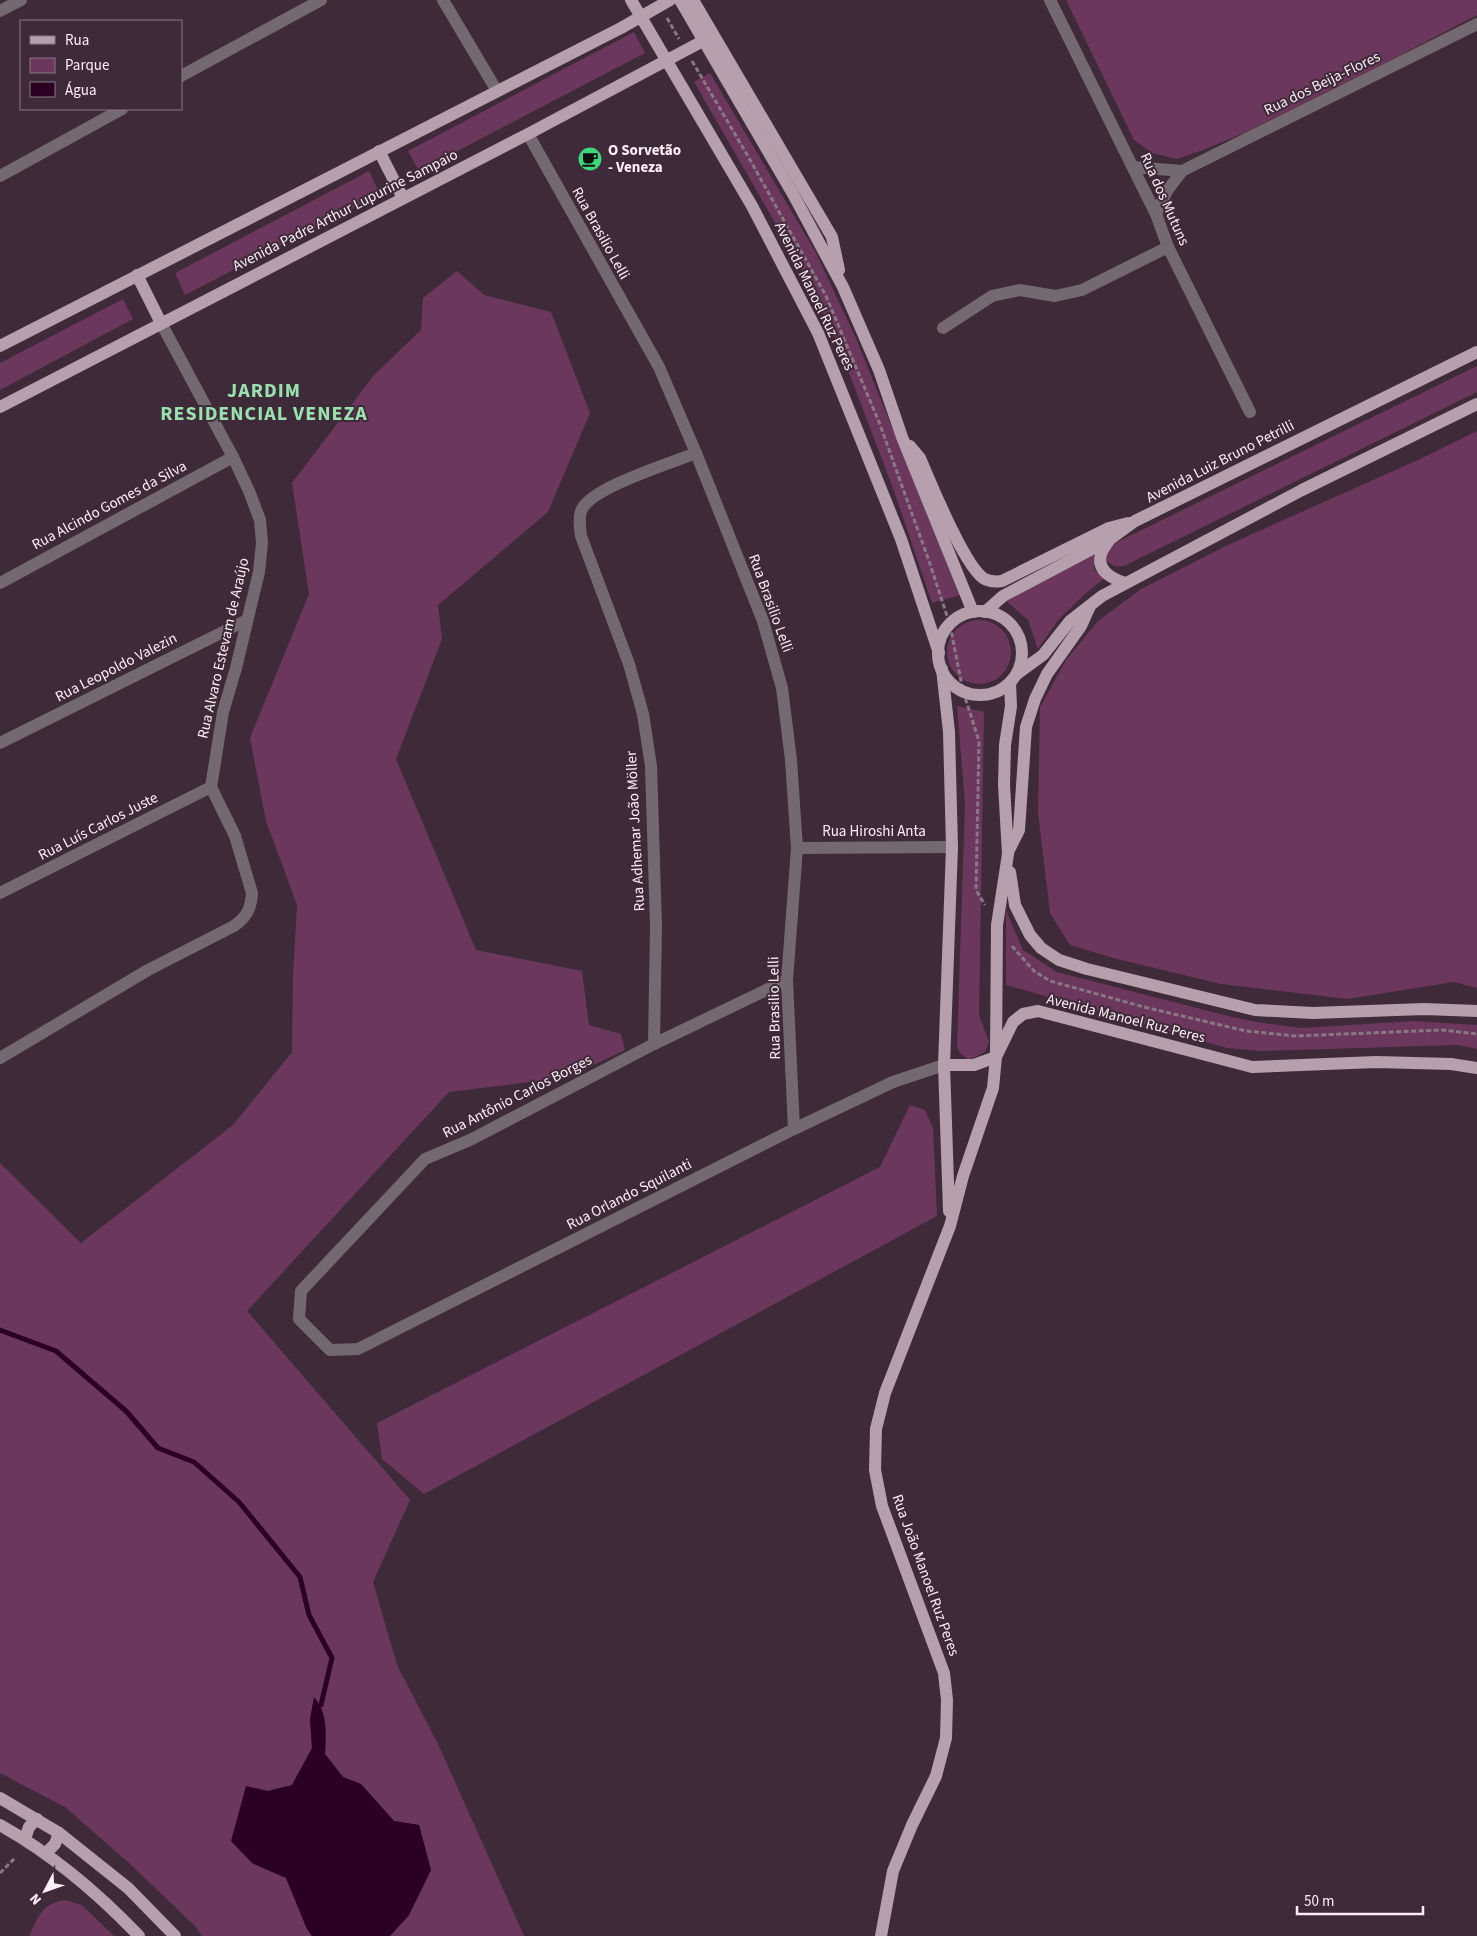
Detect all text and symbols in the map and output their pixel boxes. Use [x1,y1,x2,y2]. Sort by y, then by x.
legend [20,20,182,110]
text: Rua [65,30,89,51]
street label: Rua dos Beija-Flores [1261,46,1384,121]
text: Parque [65,55,109,76]
text: Água [65,80,96,101]
place label: O Sorvetão - Veneza [608,140,681,178]
street label: Avenida Padre Arthur Lupurine Sampaio [229,144,461,277]
cafe icon: O Sorvetão - Veneza [577,146,603,172]
street label: Rua dos Mutuns [1135,149,1194,249]
street label: Rua Brasilio Lelli [566,183,635,283]
street label: Avenida Manoel Ruz Peres [769,218,860,374]
district label: JARDIM RESIDENCIAL VENEZA [160,377,368,428]
street label: Avenida Luiz Bruno Petrilli [1142,415,1298,508]
street label: Rua Alcindo Gomes da Silva [28,456,190,555]
street label: Rua Brasilio Lelli [743,551,798,655]
street label: Rua Alvaro Estevam de Araújo [192,556,255,741]
street label: Rua Leopoldo Valezin [52,628,181,707]
street label: Rua Adhemar João Möller [621,749,650,912]
street label: Rua Luís Carlos Juste [35,787,162,866]
street label: Rua Hiroshi Anta [822,821,926,842]
street label: Rua Brasilio Lelli [763,956,786,1060]
street label: Avenida Manoel Ruz Peres [1044,989,1207,1048]
street label: Rua Antônio Carlos Borges [439,1050,596,1143]
street label: Rua Orlando Squilanti [563,1154,695,1235]
street label: Rua João Manoel Ruz Peres [886,1491,965,1659]
north arrow [20,1866,70,1916]
scale bar [1297,1884,1423,1916]
text: N [25,1889,47,1909]
text: 50 m [1304,1891,1334,1912]

